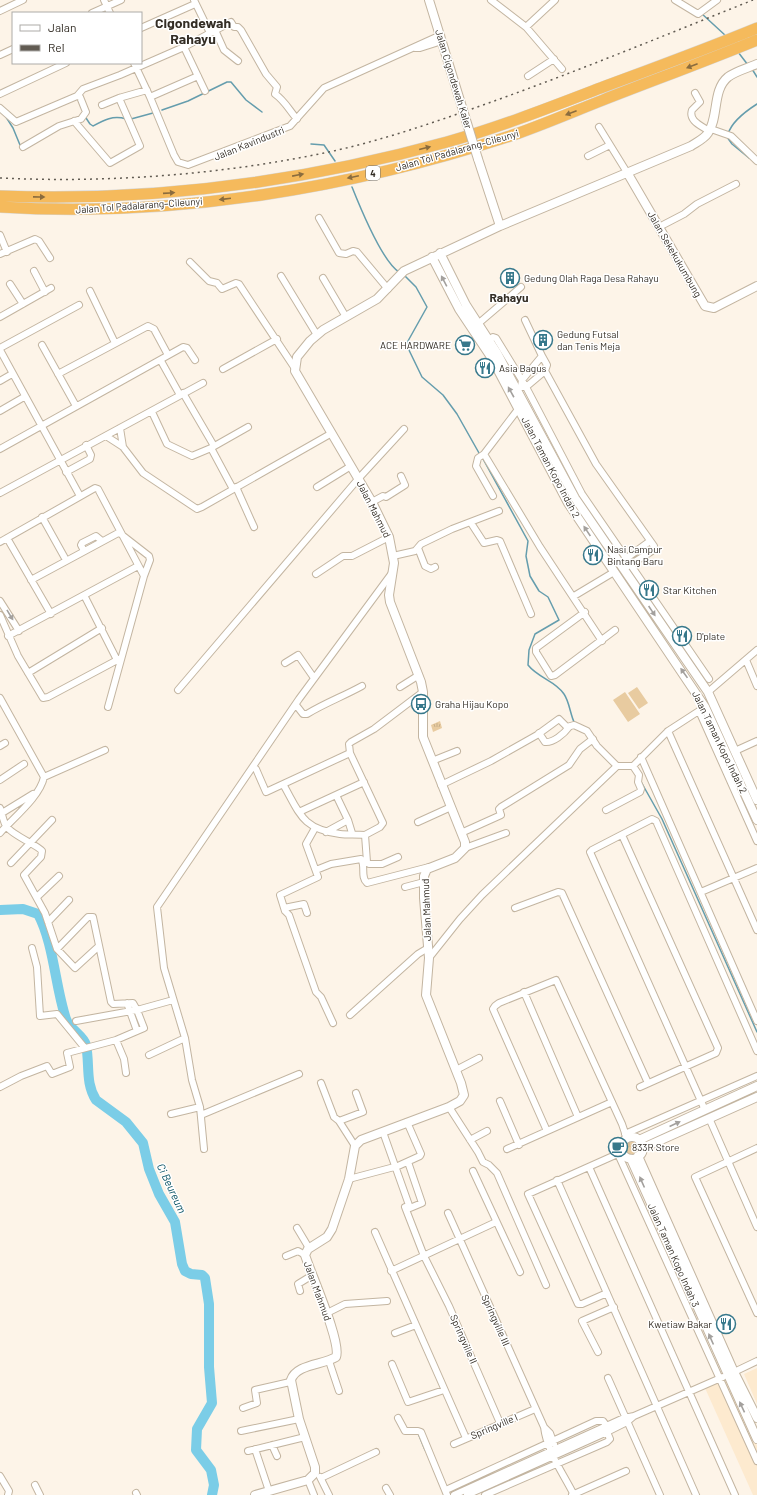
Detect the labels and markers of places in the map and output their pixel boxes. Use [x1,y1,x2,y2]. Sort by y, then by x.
building icon: Gedung Olah Raga Desa Rahayu [499,267,521,289]
place label: Gedung Olah Raga Desa Rahayu [524,272,659,284]
place label: Gedung Futsal dan Tenis Meja [557,328,620,352]
building icon: Gedung Futsal dan Tenis Meja [532,329,554,351]
supermarket icon: ACE HARDWARE [454,334,476,356]
place label: ACE HARDWARE [380,339,451,351]
restaurant icon: Asia Bagus [474,357,496,379]
place label: Asia Bagus [499,362,547,374]
place label: Nasi Campur Bintang Baru [607,543,663,567]
restaurant icon: Nasi Campur Bintang Baru [582,544,604,566]
restaurant icon: Star Kitchen [638,579,660,601]
place label: Star Kitchen [663,584,717,596]
restaurant icon: D'plate [671,625,693,647]
place label: D'plate [696,630,725,642]
bus stop icon: Graha Hijau Kopo [410,693,432,715]
place label: Graha Hijau Kopo [435,698,509,710]
cafe icon: 833R Store [607,1136,629,1158]
place label: 833R Store [632,1141,679,1153]
restaurant icon: Kwetiaw Bakar [715,1313,737,1335]
place label: Kwetiaw Bakar [648,1318,712,1330]

